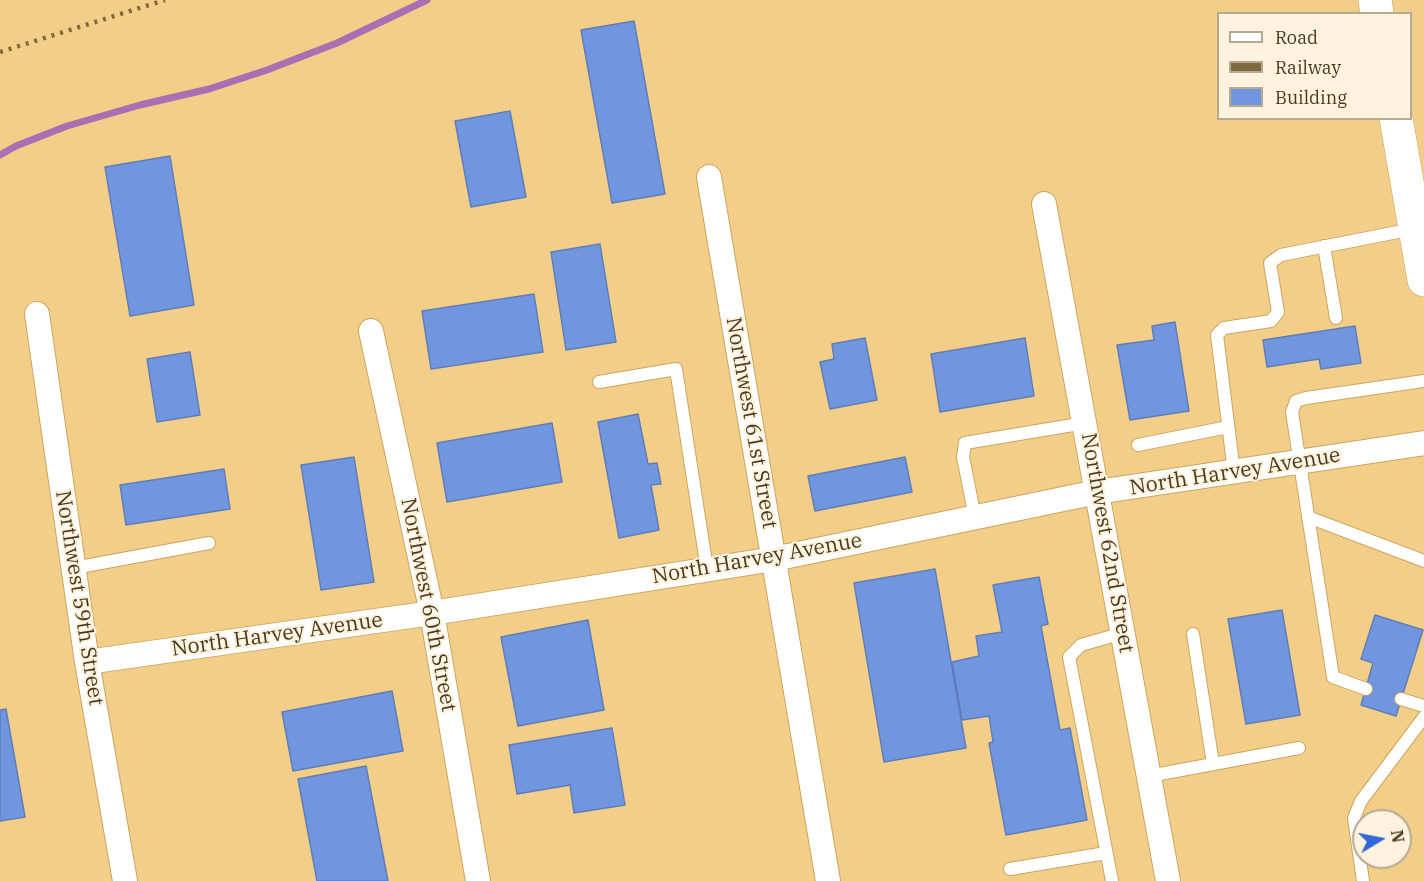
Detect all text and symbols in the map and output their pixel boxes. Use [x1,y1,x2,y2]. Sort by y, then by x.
legend [1217,12,1412,120]
text: Road [1275,26,1318,49]
text: Railway [1275,56,1341,79]
text: Building [1275,86,1347,109]
street label: Northwest 61st Street [720,315,782,531]
street label: Northwest 62nd Street [1075,431,1139,655]
street label: North Harvey Avenue [1128,443,1342,501]
street label: Northwest 59th Street [50,489,108,707]
street label: Northwest 60th Street [395,496,461,714]
street label: North Harvey Avenue [650,528,864,590]
street label: North Harvey Avenue [170,608,384,662]
north arrow [1352,809,1412,869]
text: N [1387,828,1409,844]

